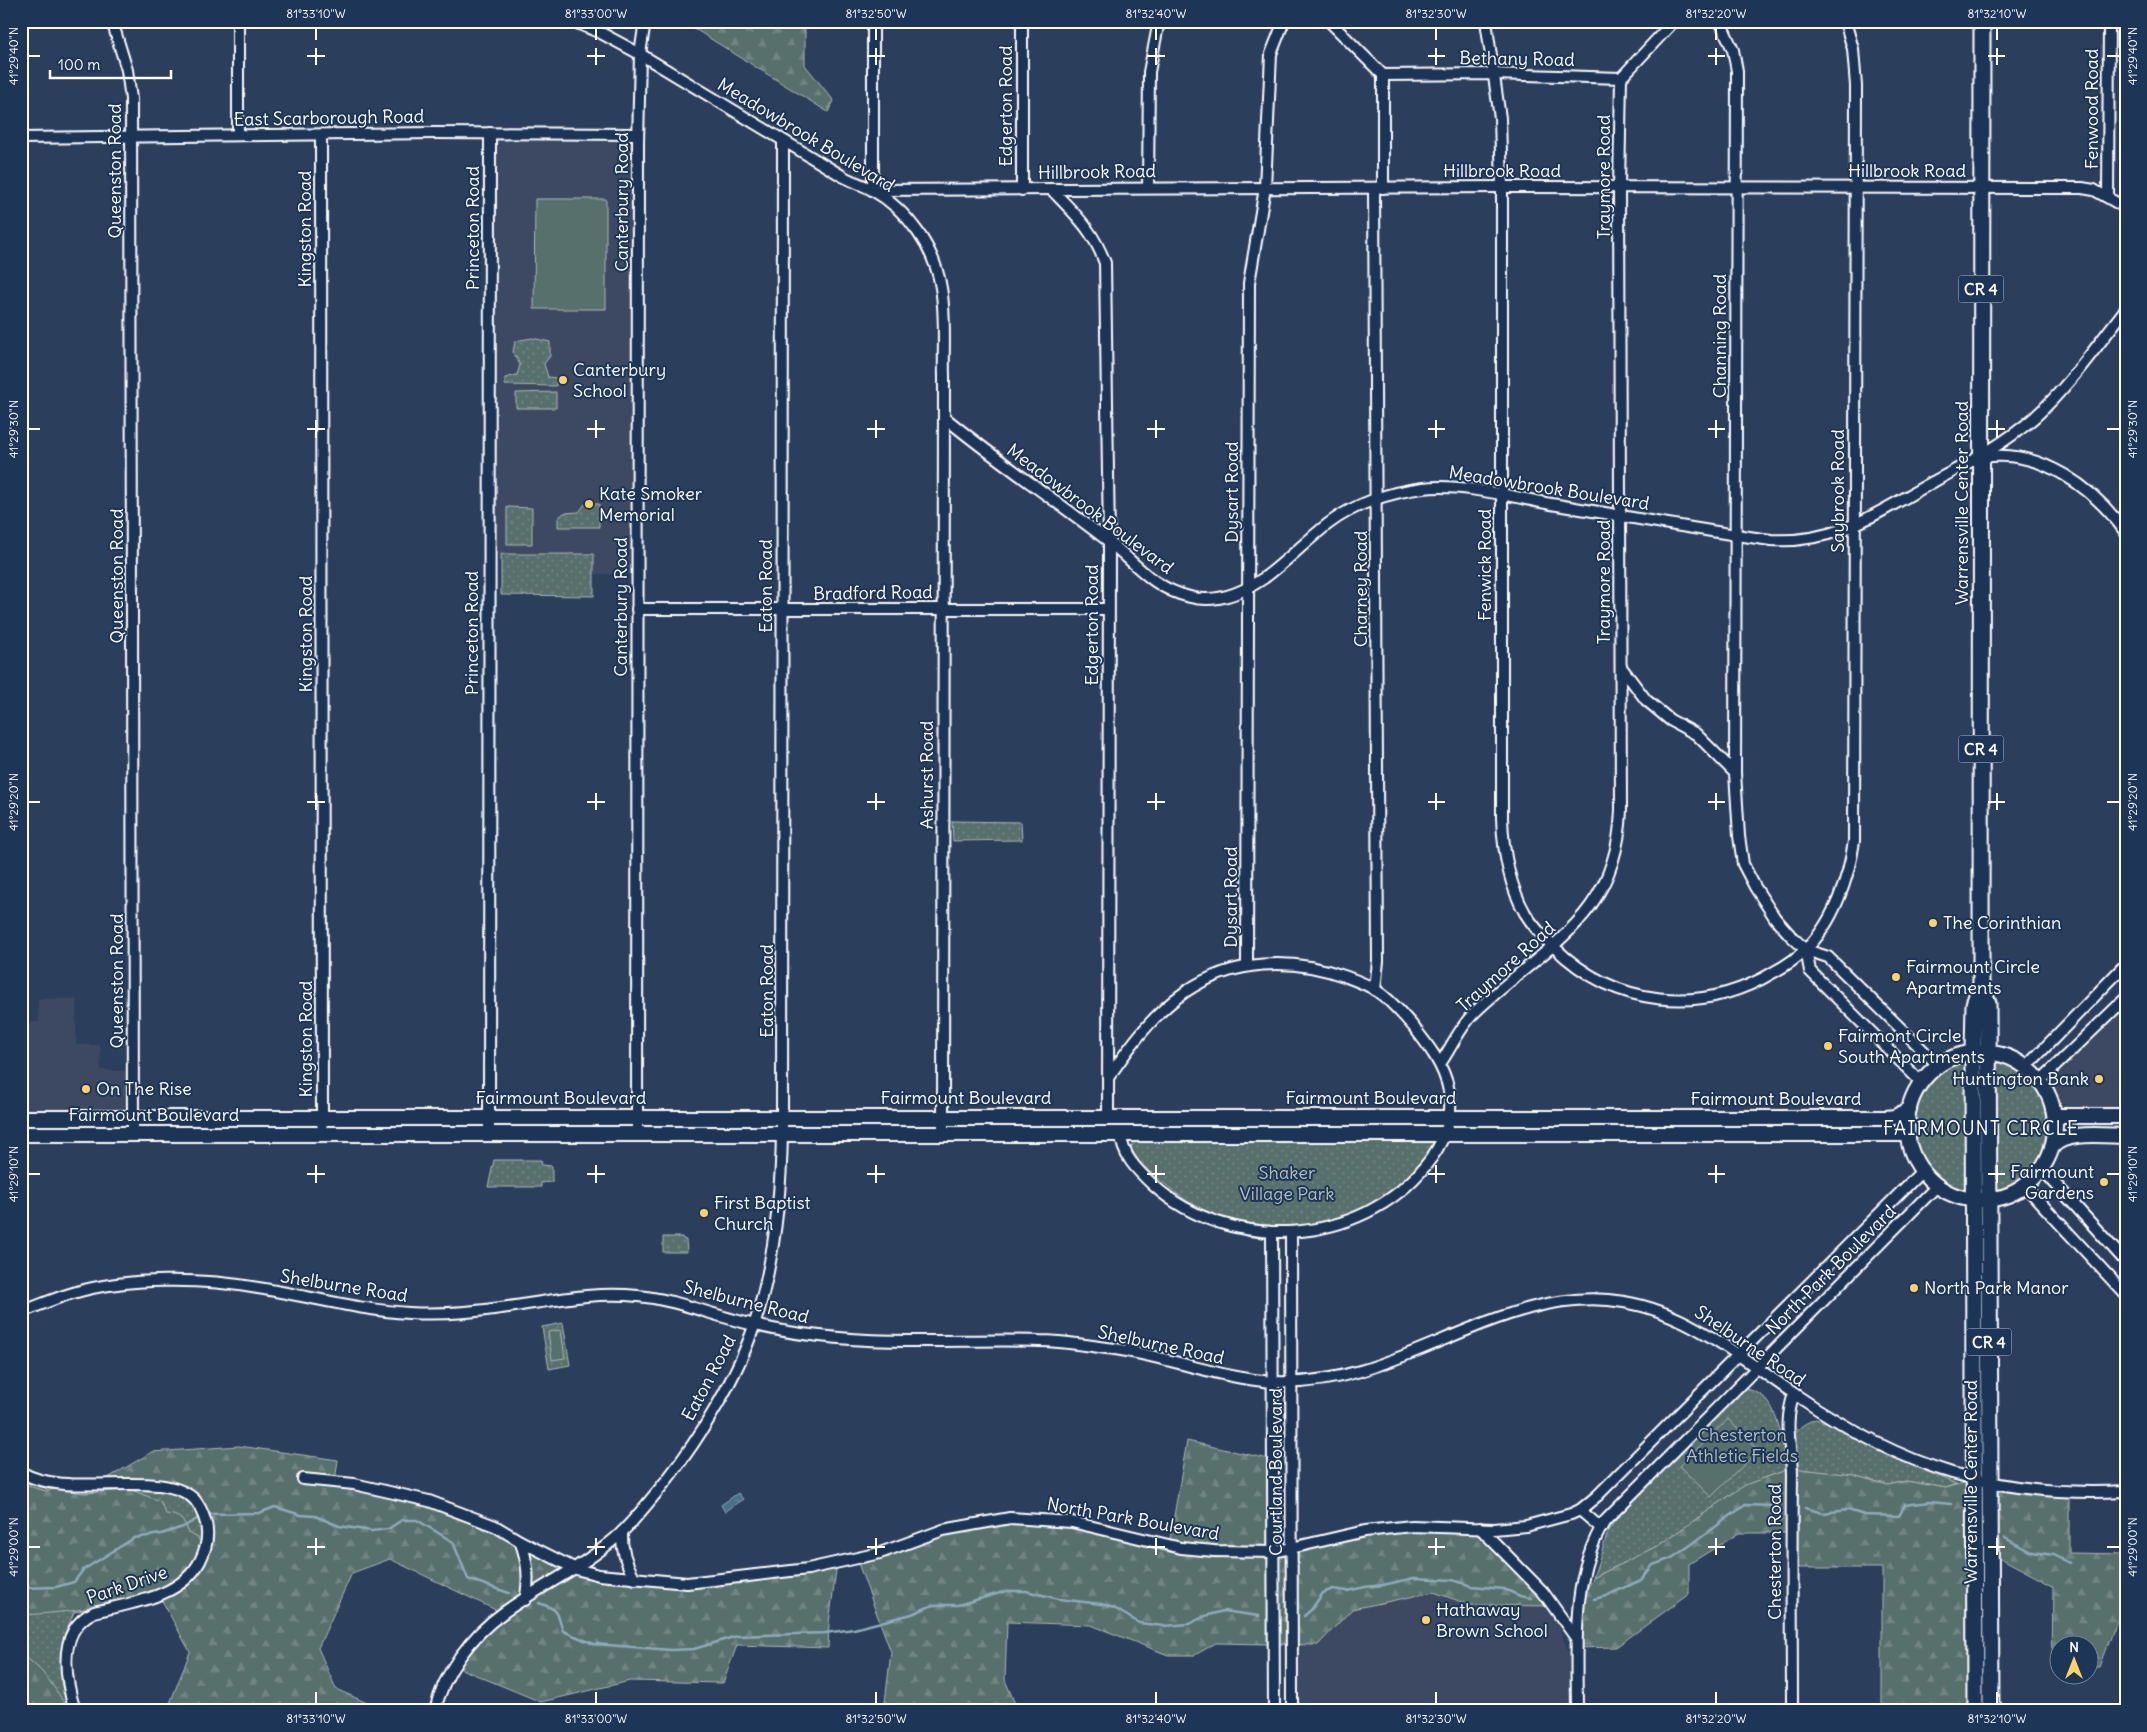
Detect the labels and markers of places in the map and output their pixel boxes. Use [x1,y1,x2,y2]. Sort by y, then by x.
place label: Canterbury School [573,358,666,402]
marker: Canterbury School [557,374,569,386]
place label: Kate Smoker Memorial [599,482,703,526]
marker: Kate Smoker Memorial [583,498,595,510]
place label: The Corinthian [1943,911,2061,934]
marker: The Corinthian [1927,917,1939,929]
place label: Fairmount Circle Apartments [1906,955,2040,999]
marker: Fairmount Circle Apartments [1890,971,1902,983]
place label: Fairmont Circle South Apartments [1838,1024,1985,1068]
marker: Fairmont Circle South Apartments [1822,1040,1834,1052]
place label: Huntington Bank [1952,1067,2089,1090]
marker: Huntington Bank [2093,1073,2105,1085]
place label: On The Rise [96,1077,192,1100]
marker: On The Rise [80,1083,92,1095]
place label: Fairmount Gardens [2010,1160,2094,1204]
marker: Fairmount Gardens [2098,1176,2110,1188]
place label: First Baptist Church [714,1191,811,1235]
marker: First Baptist Church [698,1207,710,1219]
place label: North Park Manor [1924,1276,2069,1299]
marker: North Park Manor [1908,1282,1920,1294]
place label: Hathaway Brown School [1436,1598,1548,1642]
marker: Hathaway Brown School [1420,1614,1432,1626]

